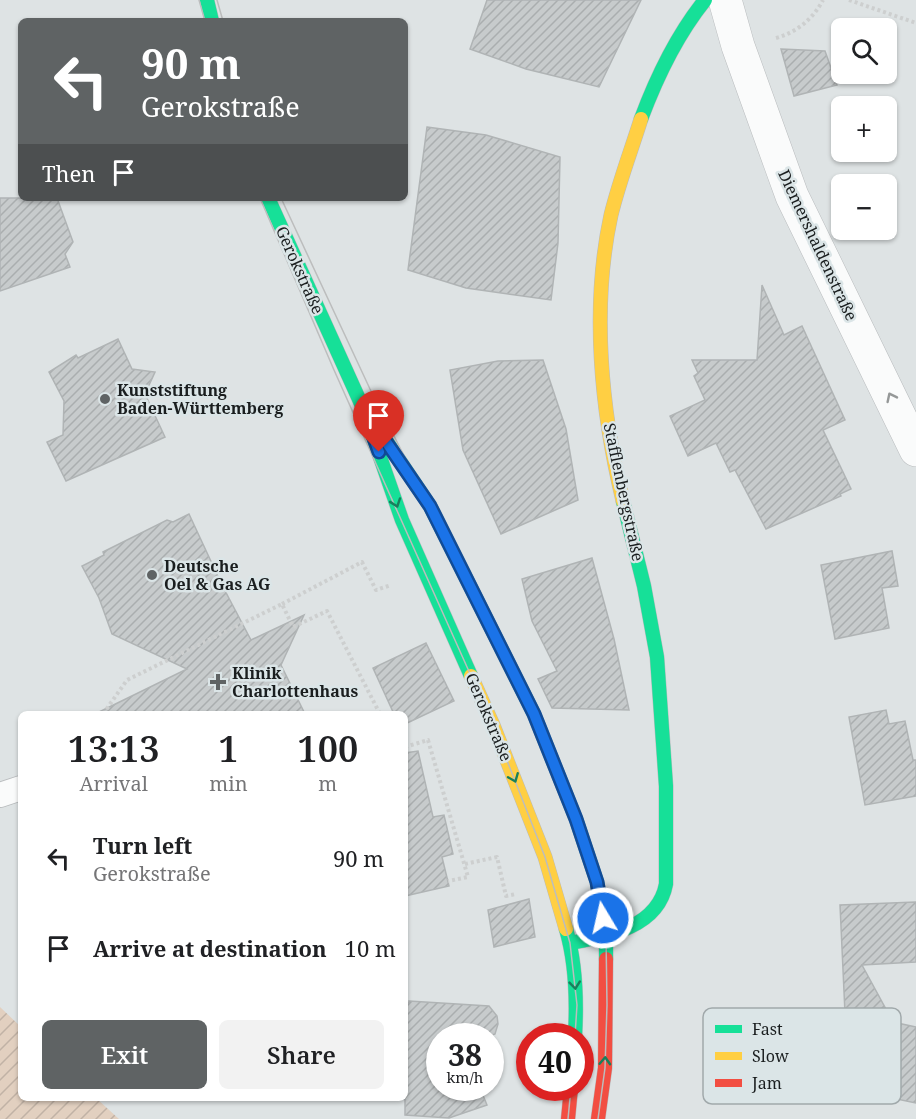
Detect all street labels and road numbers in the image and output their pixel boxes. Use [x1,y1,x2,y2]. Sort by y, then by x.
street label: Diemershaldenstraße [773,166,863,324]
street label: Gerokstraße [271,223,329,317]
street label: Stafflenbergstraße [599,421,649,563]
street label: Gerokstraße [460,669,518,765]

